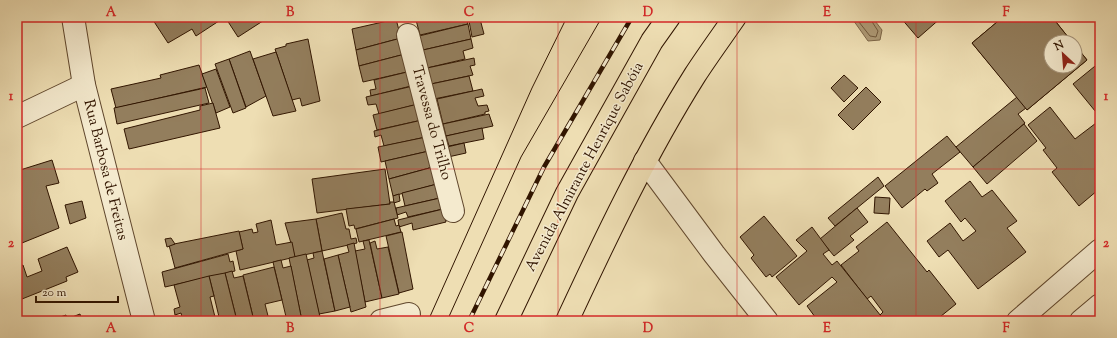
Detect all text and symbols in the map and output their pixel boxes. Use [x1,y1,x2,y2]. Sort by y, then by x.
text: A [106,4,117,22]
text: B [286,4,295,22]
text: C [464,4,474,22]
text: D [643,4,653,22]
text: E [823,4,831,22]
text: F [1002,4,1010,22]
north arrow [1043,34,1083,74]
text: N [1051,37,1067,55]
street label: Avenida Almirante Henrique Sabóia [521,58,649,276]
street label: Travessa do Trilho [406,63,456,183]
text: 1 [9,88,14,106]
text: 1 [1104,88,1109,106]
street label: Rua Barbosa de Freitas [77,97,133,243]
text: 2 [8,235,15,253]
text: 2 [1103,235,1110,253]
scale bar [36,278,118,304]
text: 20 m [42,284,67,302]
text: A [106,320,117,338]
text: B [286,320,295,338]
text: C [464,320,474,338]
text: D [643,320,653,338]
text: E [823,320,831,338]
text: F [1002,320,1010,338]

